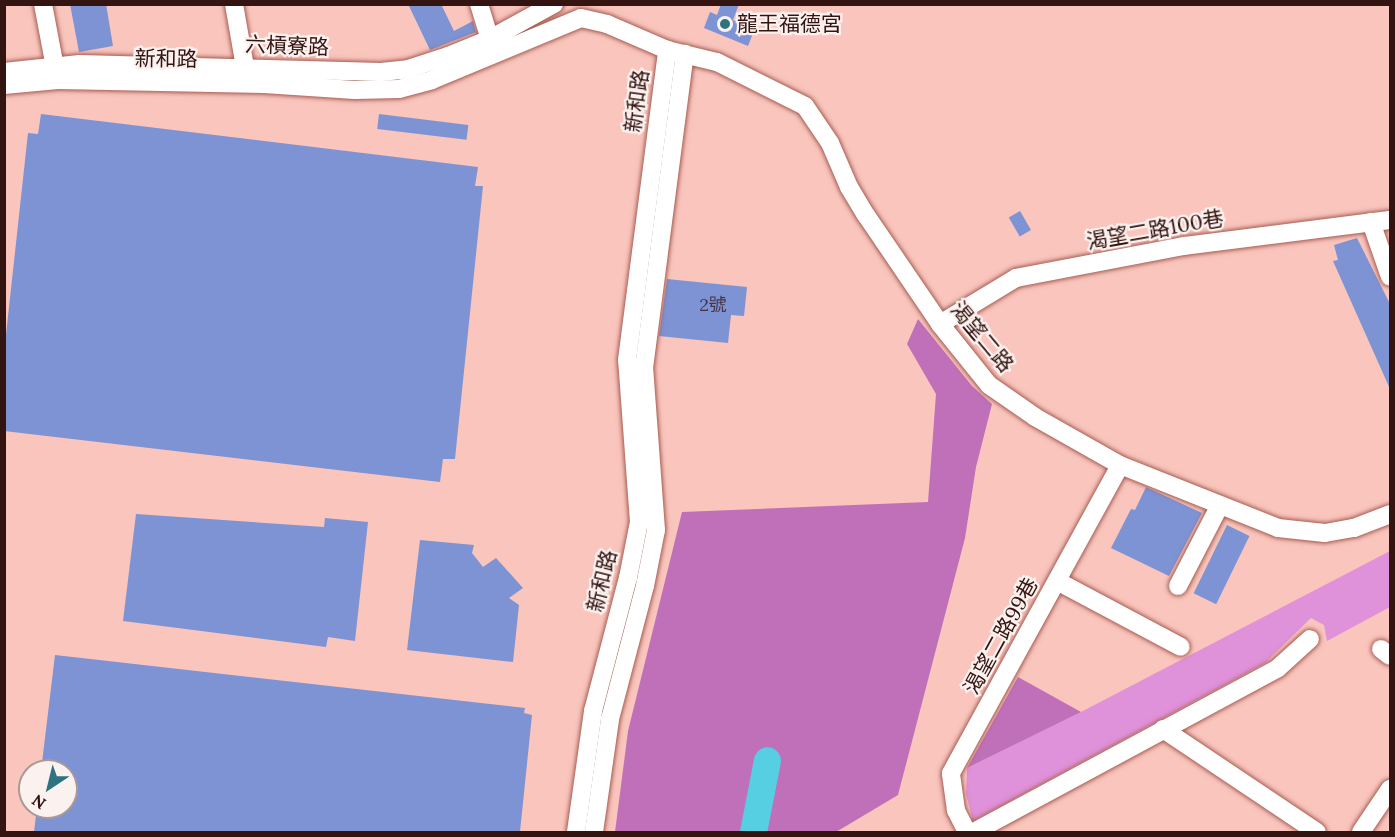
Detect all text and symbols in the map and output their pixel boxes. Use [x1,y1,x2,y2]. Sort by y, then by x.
place label: 龍王福德宮 [737,11,842,37]
marker: 龍王福德宮 [718,17,732,31]
street label: 六槓寮路 [245,32,329,60]
street label: 新和路 [134,46,198,72]
street label: 新和路 [620,68,654,134]
street label: 渴望二路100巷 [1085,206,1225,254]
house number: 2號 [699,294,727,316]
street label: 渴望二路 [945,297,1019,377]
street label: 新和路 [582,547,622,615]
street label: 渴望二路99巷 [959,573,1043,699]
north arrow [18,759,78,819]
text: N [28,790,50,814]

